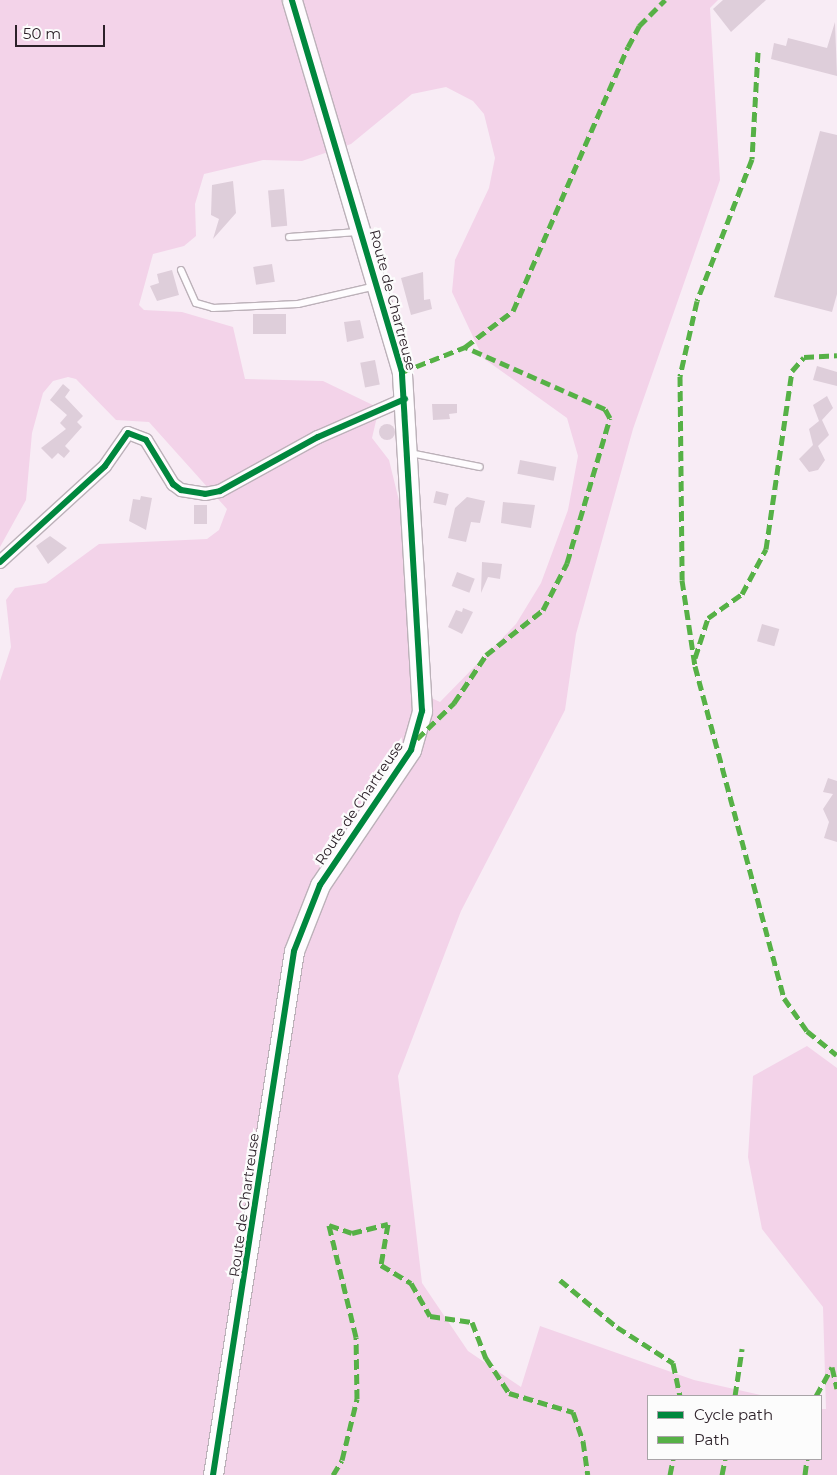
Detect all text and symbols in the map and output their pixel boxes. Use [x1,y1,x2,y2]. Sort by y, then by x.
scale bar [18,15,108,47]
text: 50 m [23,24,61,43]
street label: Route de Chartreuse [366,228,420,372]
street label: Route de Chartreuse [311,738,407,868]
street label: Route de Chartreuse [226,1132,262,1278]
legend [647,1395,822,1460]
text: Cycle path [694,1405,773,1424]
text: Path [694,1430,730,1449]

